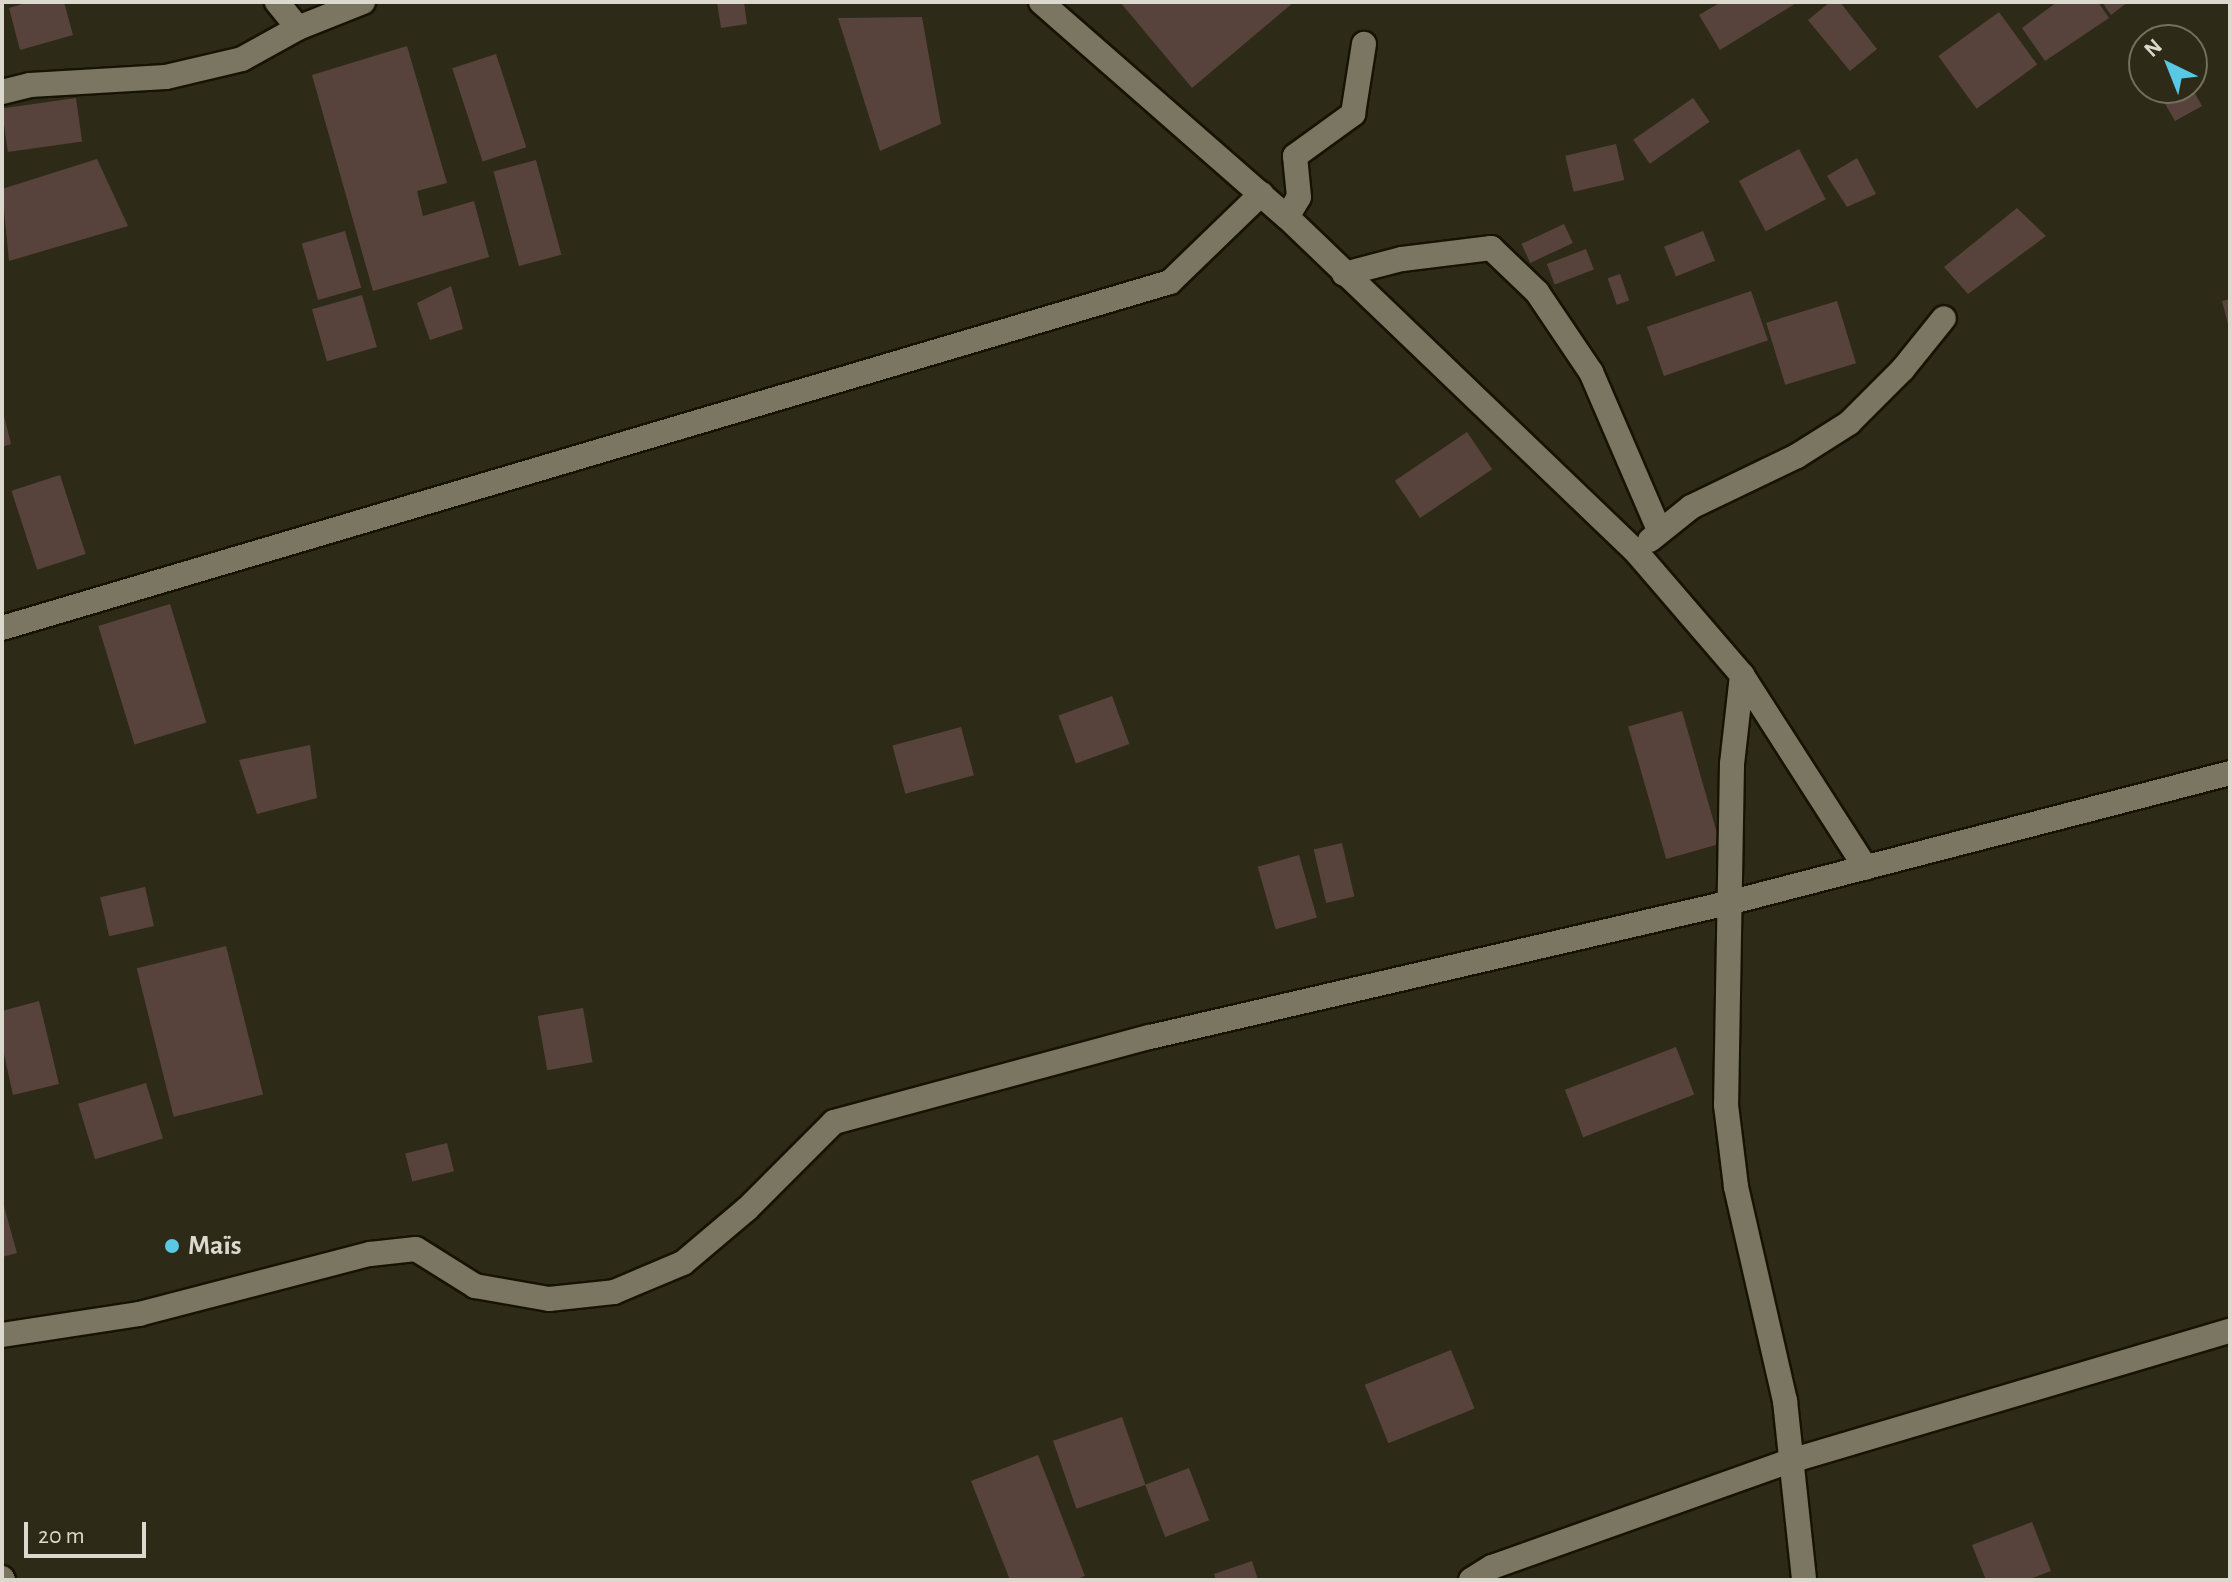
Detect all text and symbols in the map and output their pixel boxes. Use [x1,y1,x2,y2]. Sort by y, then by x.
north arrow [2128,24,2208,104]
text: N [2140,35,2166,61]
place label: Maïs [188,1229,242,1263]
marker: Maïs [163,1237,181,1255]
scale bar [28,1506,150,1556]
text: 20 m [38,1524,85,1548]

